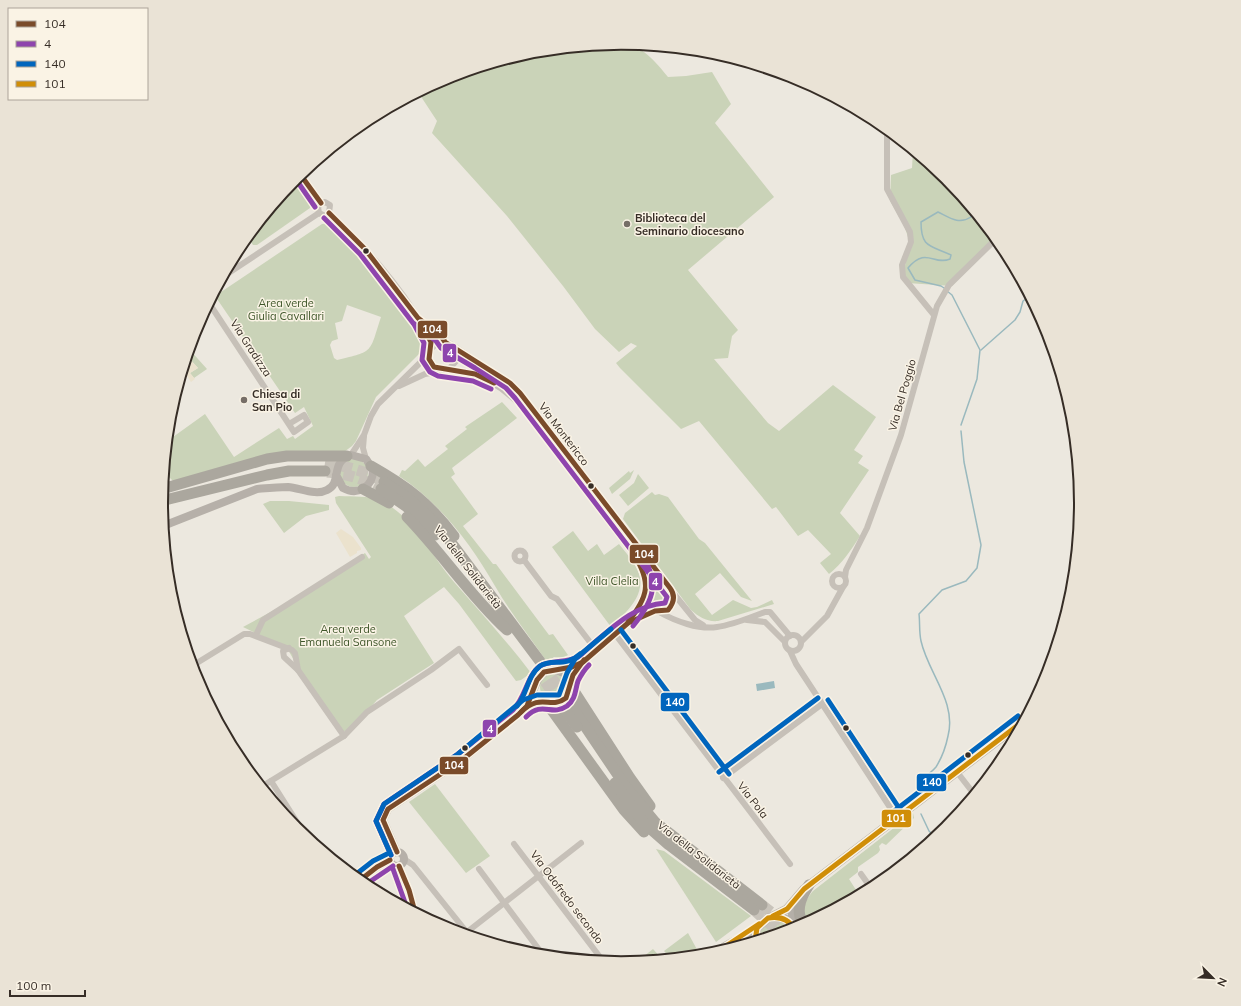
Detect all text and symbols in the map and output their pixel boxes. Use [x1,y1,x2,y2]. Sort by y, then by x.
legend [8,8,148,100]
text: 104 [44,16,66,31]
text: 4 [44,36,51,51]
text: 140 [44,56,66,71]
text: 101 [44,76,66,91]
place label: Biblioteca del Seminario diocesano [635,211,745,238]
marker: Biblioteca del Seminario diocesano [622,219,632,229]
unlabelled marker [361,246,371,256]
park label: Area verde Giulia Cavallari [248,296,324,323]
street label: Via Gradizza [227,317,275,379]
line badge: 104 [417,320,448,339]
text: 104 [422,322,442,336]
line badge: 4 [442,343,457,363]
text: 4 [447,346,454,360]
street label: Via Bel Poggio [885,357,919,433]
place label: Chiesa di San Pio [252,387,300,414]
marker: Chiesa di San Pio [239,395,249,405]
street label: Via Montericco [536,400,592,468]
unlabelled marker [586,481,596,491]
street label: Via della Solidarietà [431,523,505,611]
line badge: 104 [629,544,659,564]
text: 104 [634,547,654,561]
line badge: 4 [648,572,663,591]
park label: Villa Clelia [586,574,638,588]
text: 4 [652,575,659,589]
park label: Area verde Emanuela Sansone [299,622,397,649]
unlabelled marker [628,641,638,651]
line badge: 140 [660,692,690,712]
text: 140 [665,695,685,709]
line badge: 4 [482,719,497,738]
text: 4 [487,722,494,736]
unlabelled marker [841,723,851,733]
unlabelled marker [460,743,470,753]
unlabelled marker [963,750,973,760]
line badge: 104 [439,756,469,775]
text: 104 [444,758,464,772]
line badge: 140 [916,773,947,792]
text: 140 [922,775,942,789]
street label: Via Pola [734,779,772,821]
line badge: 101 [881,809,912,828]
text: 101 [886,811,906,825]
street label: Via della Solidarietà [655,818,743,892]
street label: Via Odofredo secondo [527,848,607,946]
north arrow [1193,958,1233,998]
scale bar [10,972,85,998]
text: N [1214,975,1230,989]
text: 100 m [16,978,51,993]

